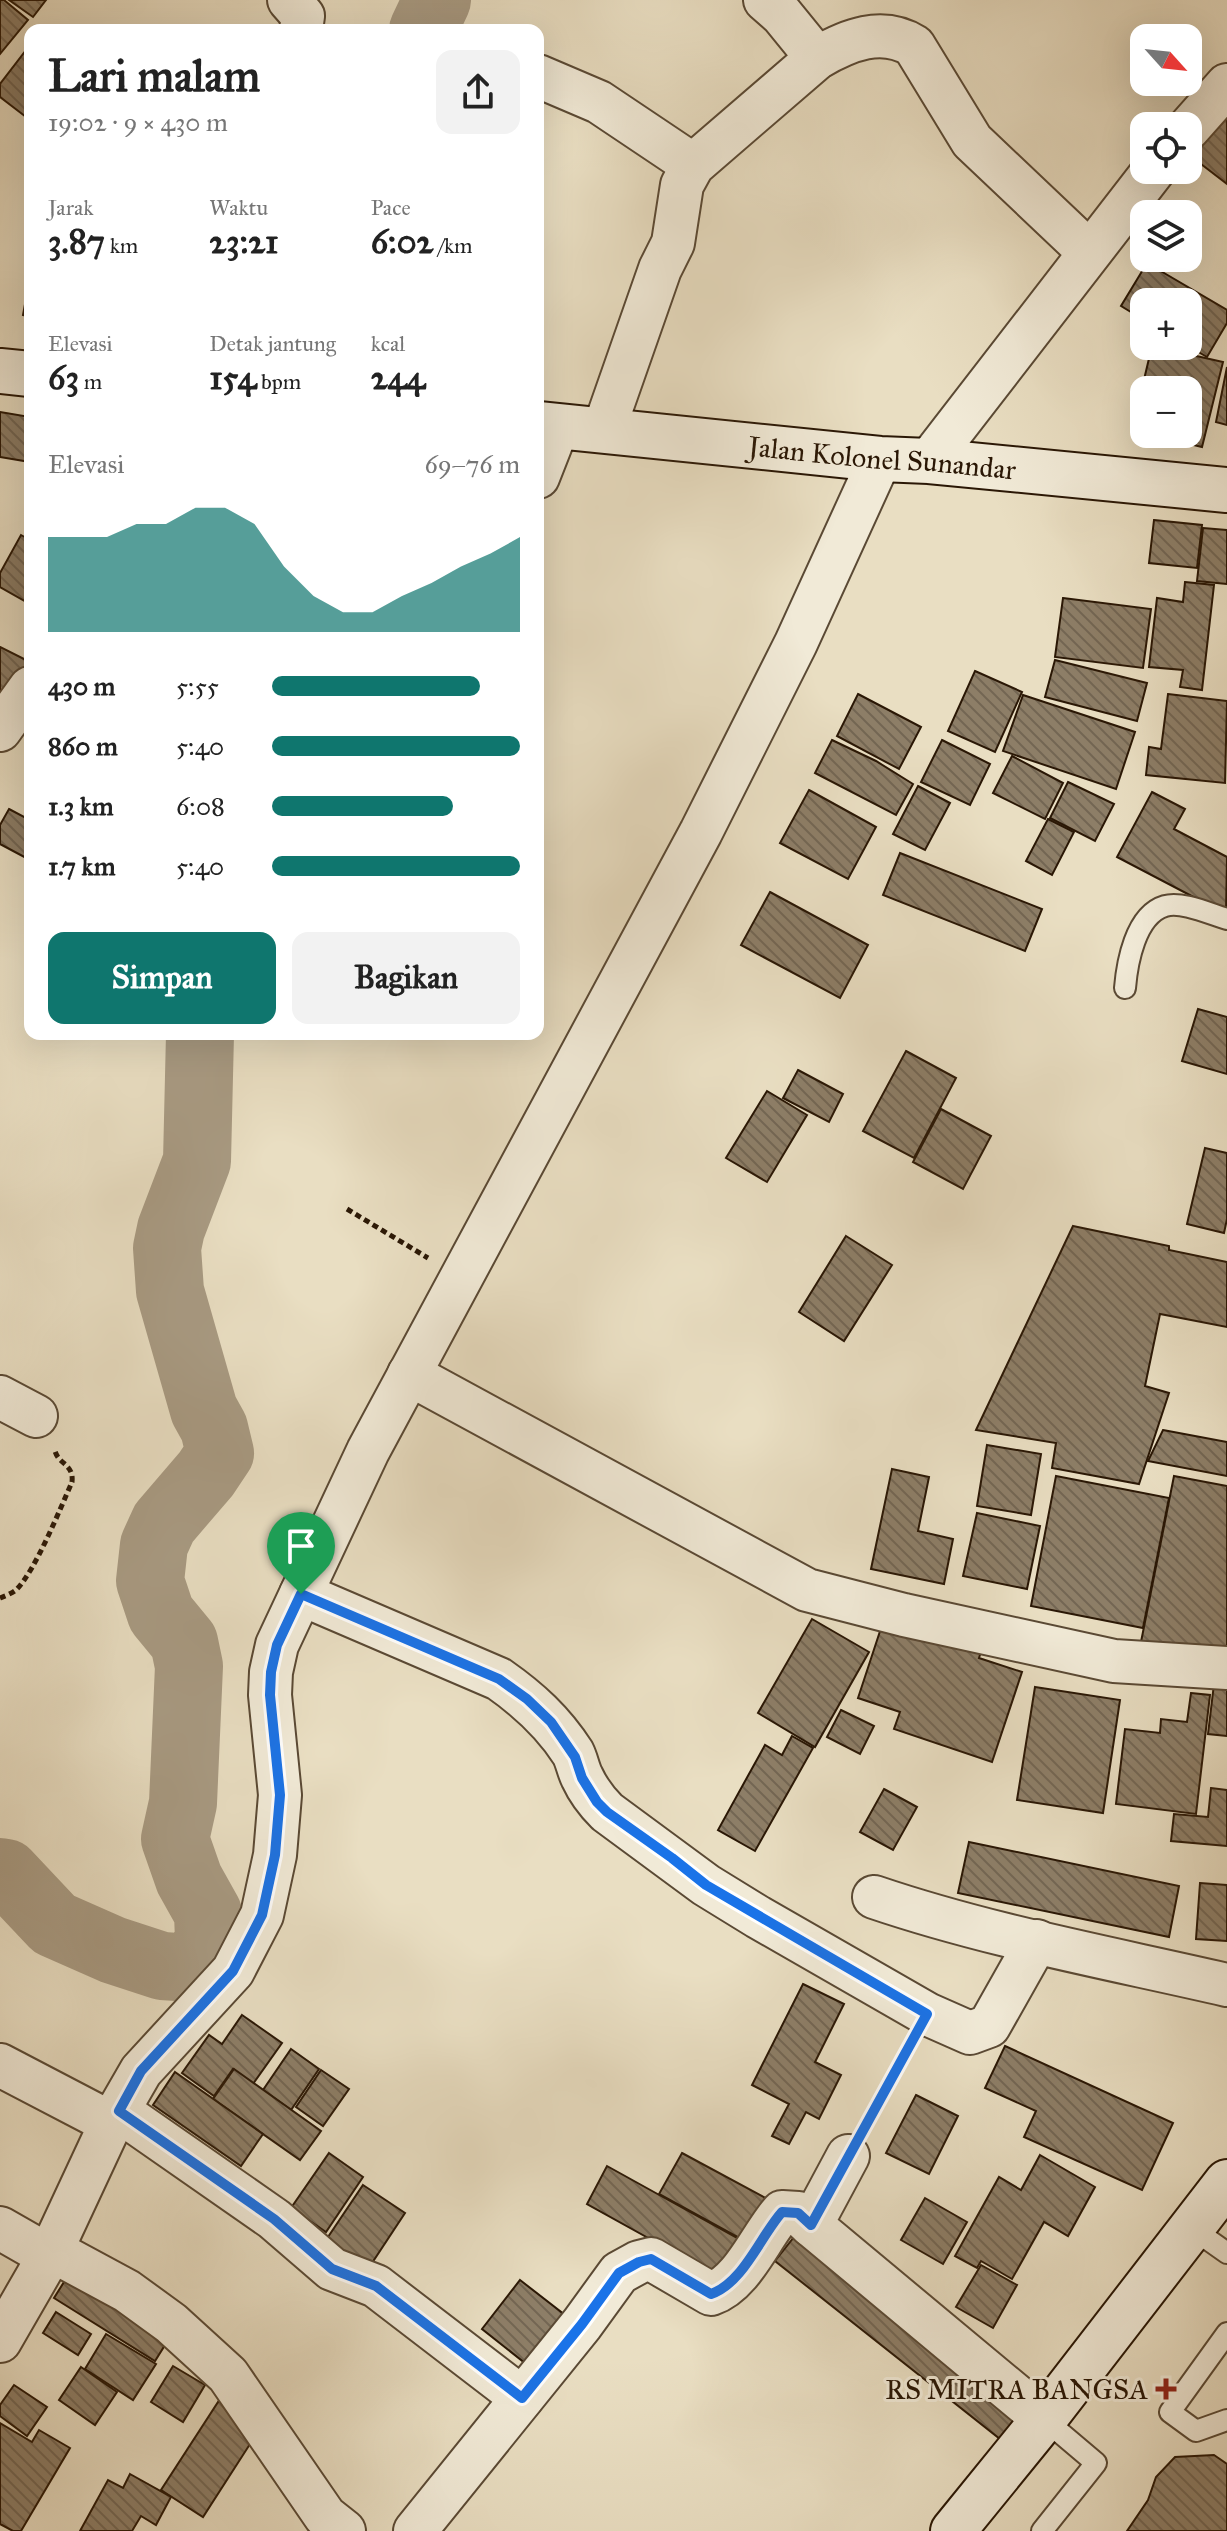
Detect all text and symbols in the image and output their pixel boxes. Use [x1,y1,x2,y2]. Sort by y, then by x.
north arrow [1130,24,1202,96]
map controls [1130,24,1202,448]
text: Lari malam [48,49,260,103]
button: share [436,50,520,134]
text: 19:02 · 9 × 430 m [48,106,228,138]
button: locate [1130,112,1202,184]
text: Jarak [48,194,93,221]
text: Waktu [209,194,268,221]
text: Pace [371,194,411,221]
button: layers [1130,200,1202,272]
text: 3.87 [48,221,105,262]
text: 23:21 [209,221,278,262]
text: 6:02 [371,221,433,262]
text: km [105,232,138,259]
text: /km [433,232,473,259]
button: + [1130,288,1202,360]
text: Elevasi [48,330,113,357]
text: Detak jantung [209,330,336,357]
text: kcal [371,330,405,357]
text: 63 [48,357,79,398]
text: 154 [209,357,256,398]
text: 244 [371,357,425,398]
text: m [79,368,102,395]
text: bpm [256,368,301,395]
button: − [1130,376,1202,448]
street label: Jalan Kolonel Sunandar [744,428,1018,487]
text: Elevasi [48,448,124,480]
text: 69–76 m [425,448,520,480]
text: 430 m [48,670,115,702]
text: 5:55 [176,670,219,702]
text: 860 m [48,730,118,762]
text: 5:40 [176,730,224,762]
text: 1.3 km [48,790,114,822]
text: 6:08 [176,790,225,822]
text: 1.7 km [48,850,116,882]
text: 5:40 [176,850,224,882]
button: Simpan [48,932,276,1024]
button: Bagikan [292,932,520,1024]
pin [267,1512,335,1594]
icon: arrive [279,1524,323,1568]
place label: RS MITRA BANGSA [885,2372,1148,2407]
marker: RS MITRA BANGSA [1155,2378,1177,2400]

